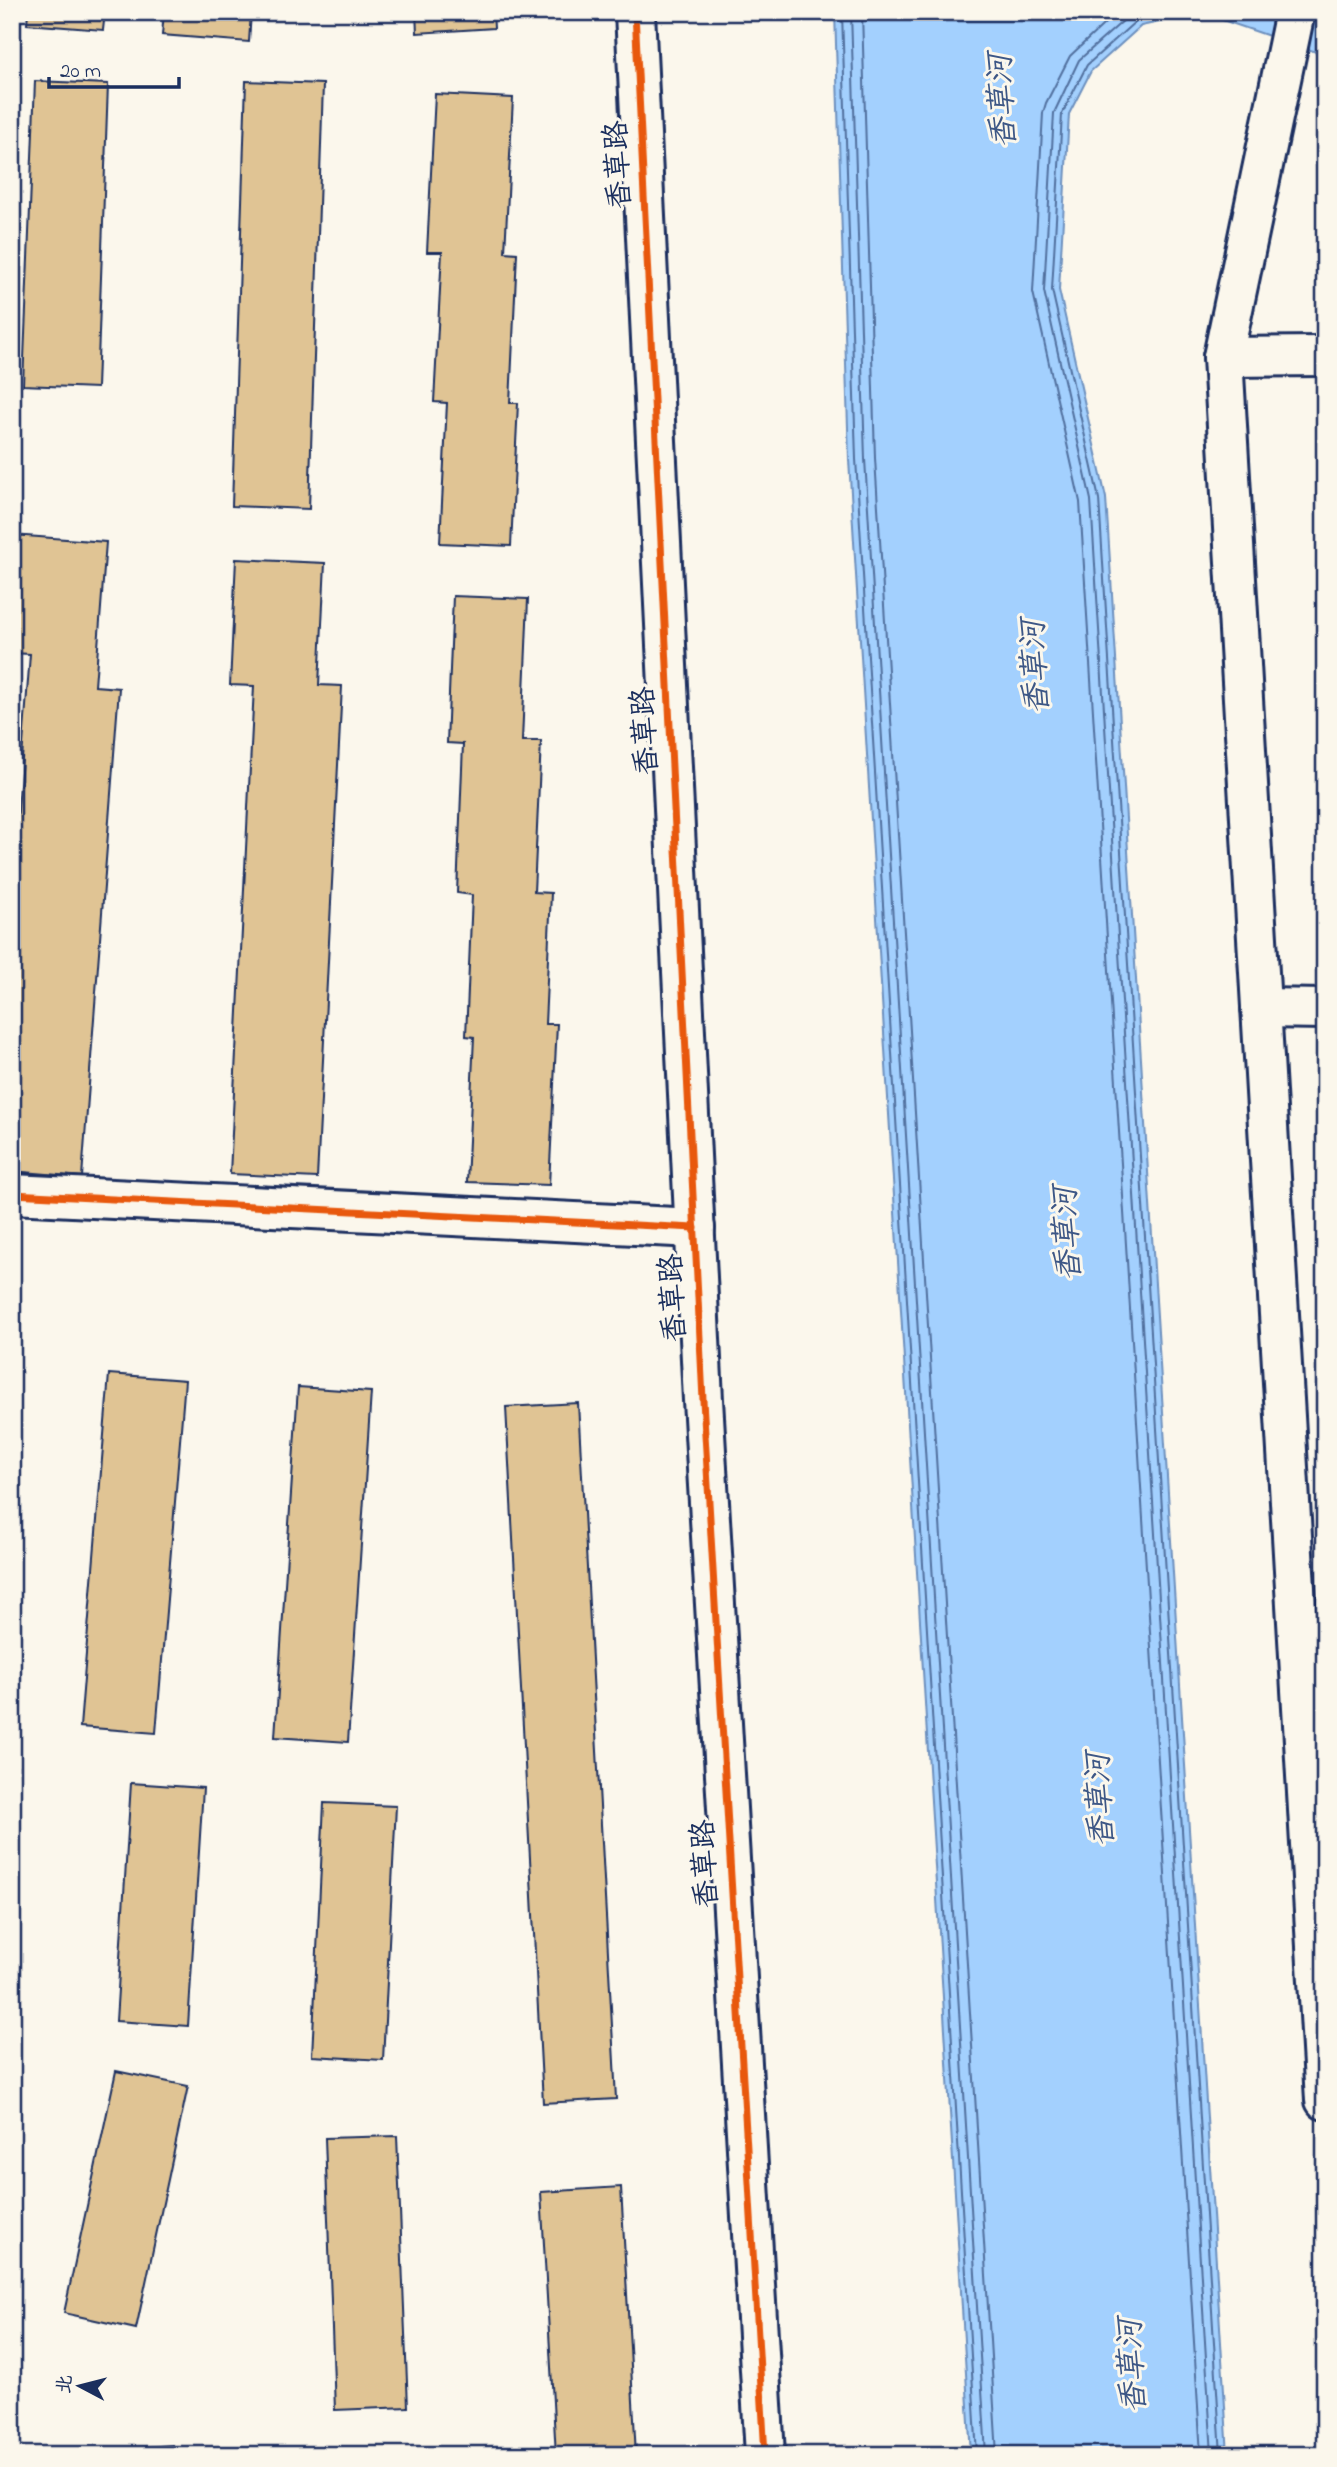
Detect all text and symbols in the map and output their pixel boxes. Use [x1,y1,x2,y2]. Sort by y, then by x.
scale bar [49,46,178,90]
water label: 香草河 [978,47,1030,150]
text: 20 m [60,57,101,87]
street label: 香草路 [596,119,644,211]
water label: 香草河 [1011,613,1063,716]
street label: 香草路 [623,685,671,777]
water label: 香草河 [1043,1180,1095,1283]
street label: 香草路 [651,1252,699,1344]
water label: 香草河 [1076,1746,1128,1849]
street label: 香草路 [683,1818,731,1910]
water label: 香草河 [1108,2312,1160,2415]
north arrow [46,2352,116,2422]
text: 北 [51,2373,80,2395]

